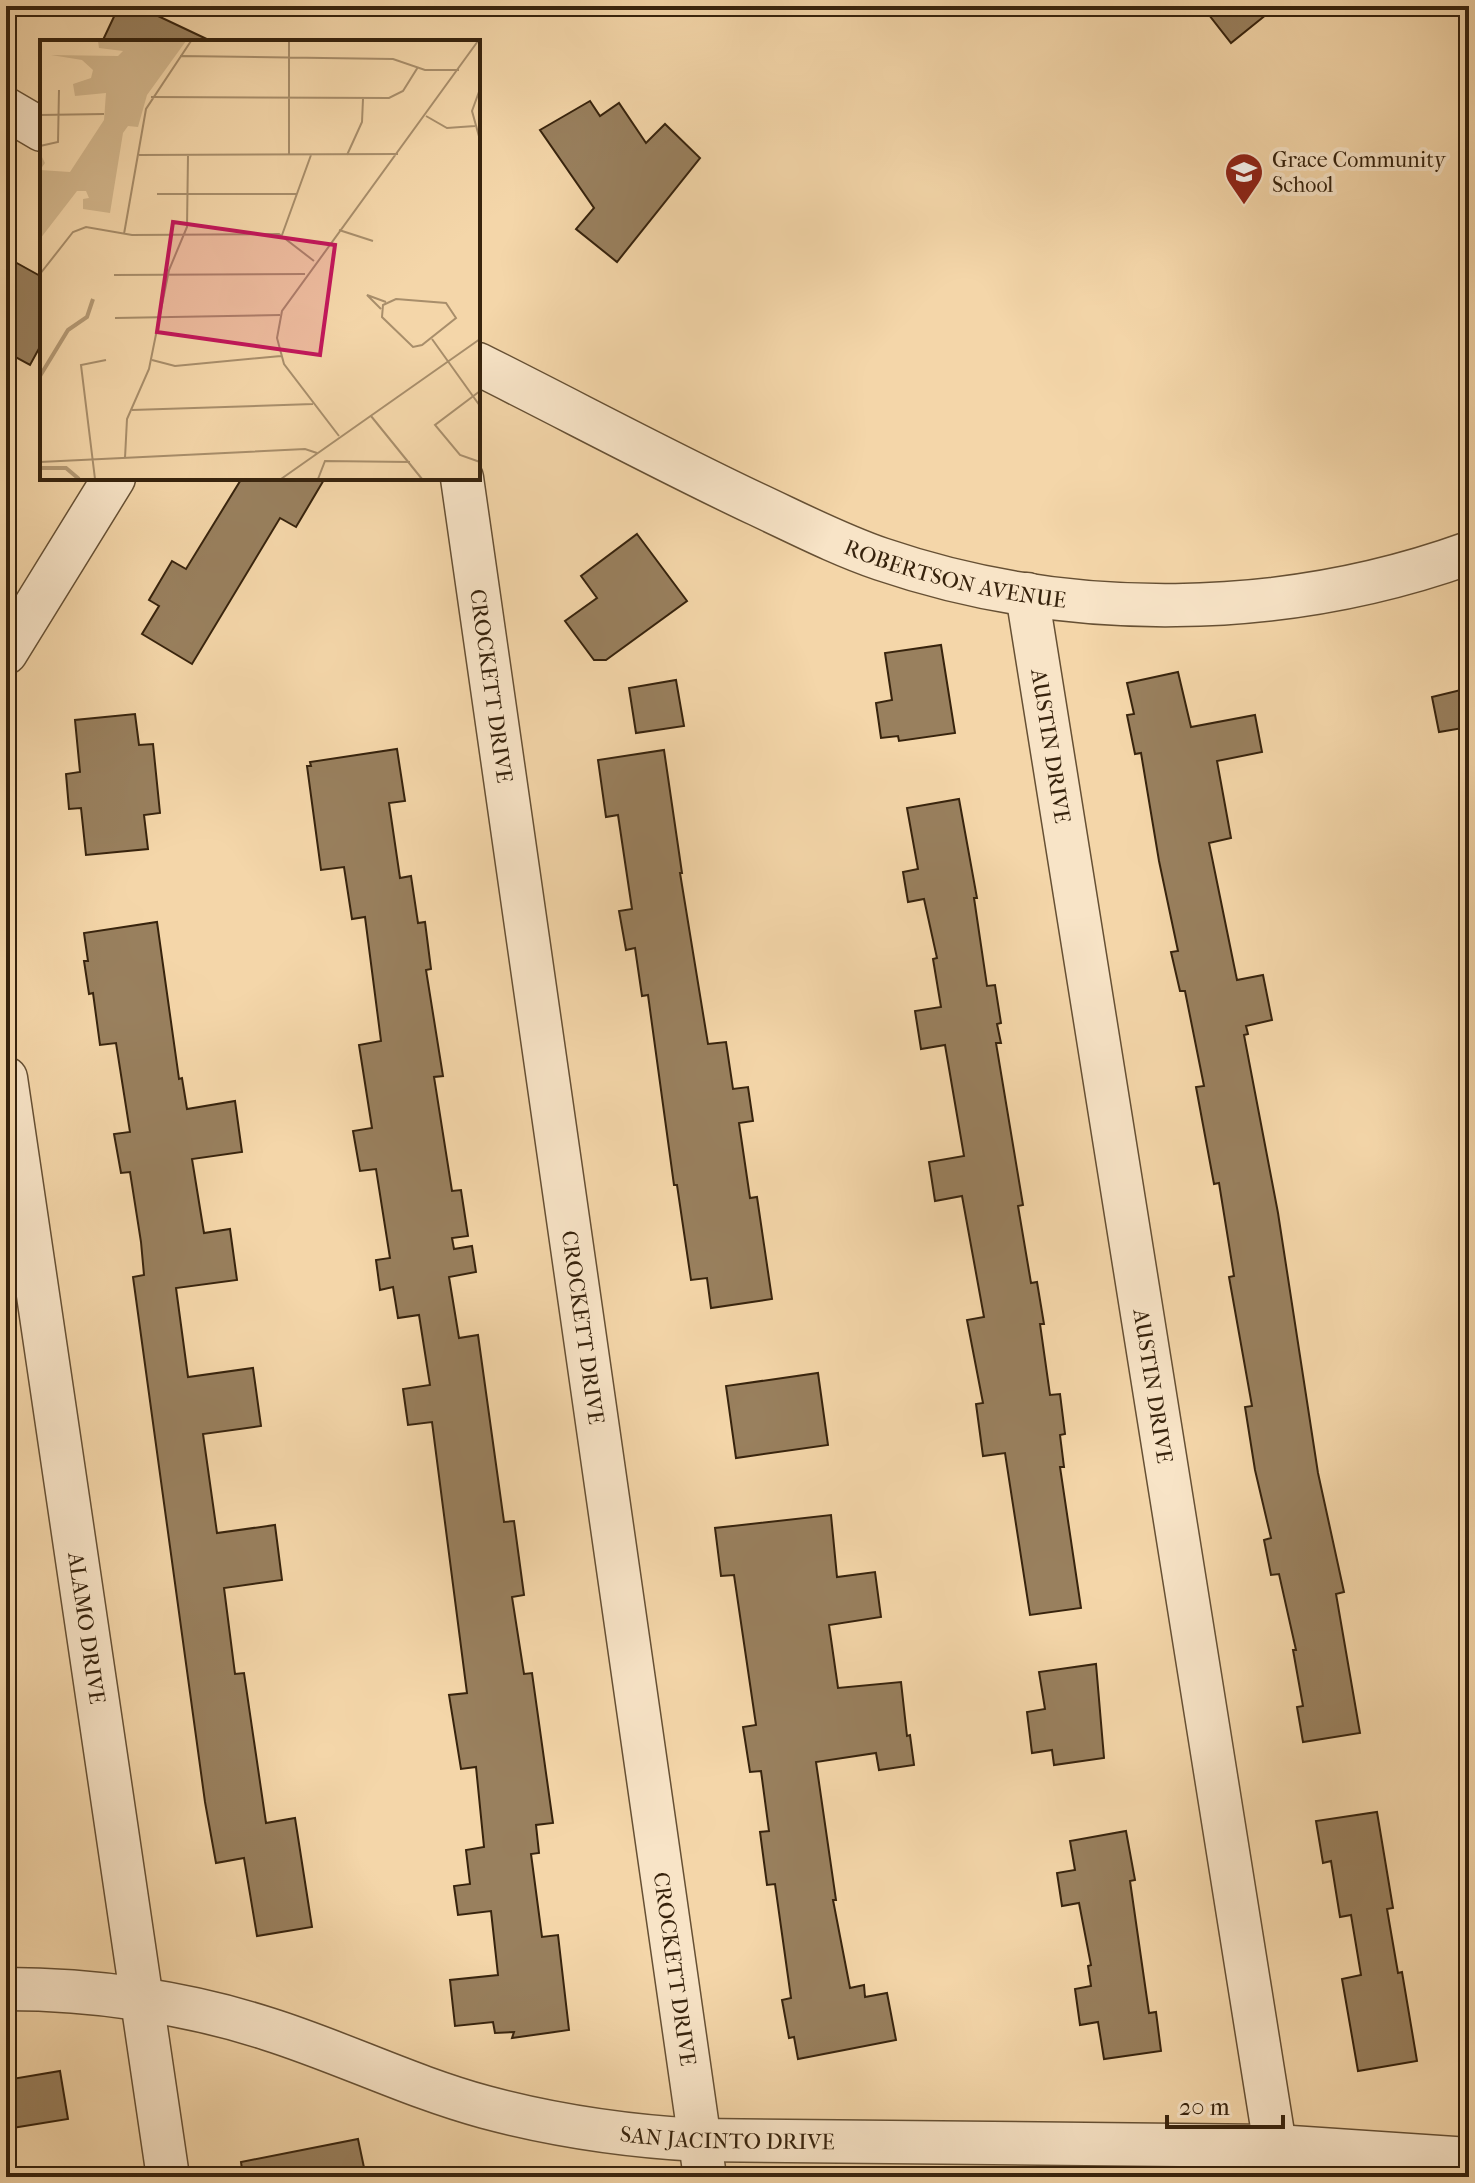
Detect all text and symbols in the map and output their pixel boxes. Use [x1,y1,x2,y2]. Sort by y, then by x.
inset map [40,40,480,480]
place label: Grace Community School [1272,147,1447,198]
school or university icon: Grace Community School [1223,151,1265,206]
street label: ROBERTSON AVENUE [840,534,1068,614]
street label: CROCKETT DRIVE [464,587,517,785]
street label: AUSTIN DRIVE [1025,666,1075,825]
street label: CROCKETT DRIVE [556,1229,609,1426]
street label: AUSTIN DRIVE [1127,1306,1178,1465]
street label: ALAMO DRIVE [62,1550,110,1706]
street label: CROCKETT DRIVE [648,1870,701,2068]
scale bar [1167,2079,1283,2129]
text: 20 m [1179,2093,1230,2121]
street label: SAN JACINTO DRIVE [618,2121,835,2155]

